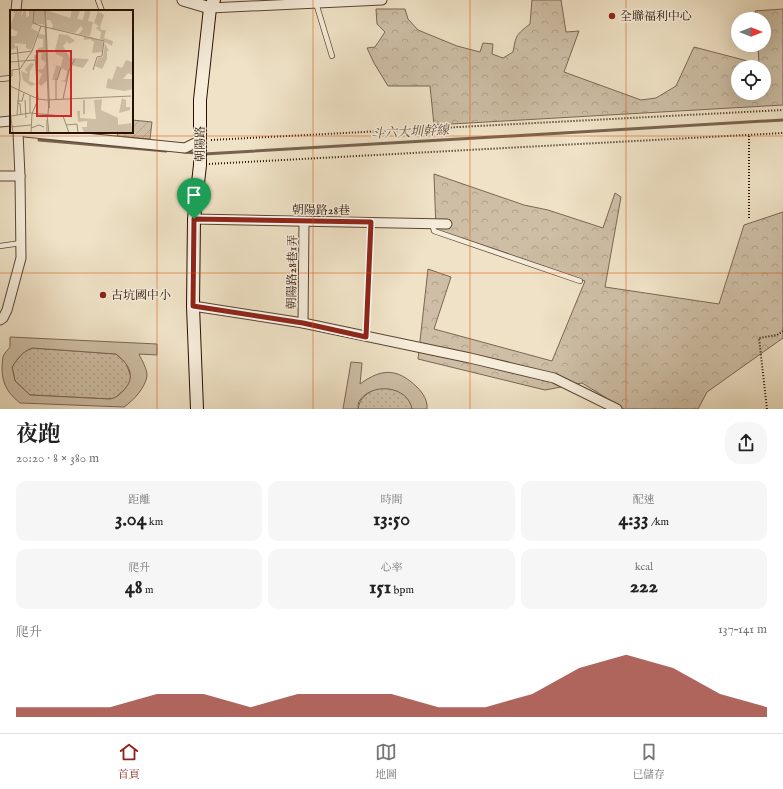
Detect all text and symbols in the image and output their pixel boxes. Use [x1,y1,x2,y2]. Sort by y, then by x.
place label: 全聯福利中心 [620,9,692,24]
inset map [10,10,133,133]
marker: 全聯福利中心 [607,11,617,21]
north arrow [731,12,771,52]
map controls [731,12,771,100]
button: locate [731,60,771,100]
water label: 斗六大圳幹線 [371,122,451,143]
street label: 朝陽路 [193,126,208,162]
pin [177,178,211,219]
icon: arrive [183,184,205,206]
street label: 朝陽路28巷 [292,202,350,219]
street label: 朝陽路28巷1弄 [284,234,301,310]
place label: 古坑國中小 [111,288,171,303]
marker: 古坑國中小 [98,290,108,300]
text: 夜跑 [16,421,60,449]
button: share [725,422,767,464]
text: 20:20 · 8 × 380 m [16,450,99,467]
text: 距離 [128,493,150,507]
text: 時間 [380,493,402,507]
text: 配速 [633,493,655,507]
text: 3.04 [115,507,146,532]
text: 13:50 [373,507,410,532]
text: 4:33 [619,507,649,532]
text: km [146,515,163,529]
text: /km [649,515,669,529]
text: kcal [635,560,653,574]
text: 爬升 [128,561,150,575]
text: 心率 [380,561,402,575]
text: 222 [630,574,658,599]
text: 48 [125,575,143,600]
text: 151 [369,575,391,600]
text: m [143,583,153,597]
text: bpm [391,583,414,597]
text: 137–141 m [718,621,767,638]
text: 爬升 [16,624,42,641]
tab: 首頁 [118,741,140,782]
tab: 地圖 [375,741,397,782]
tab: 已儲存 [632,741,665,782]

